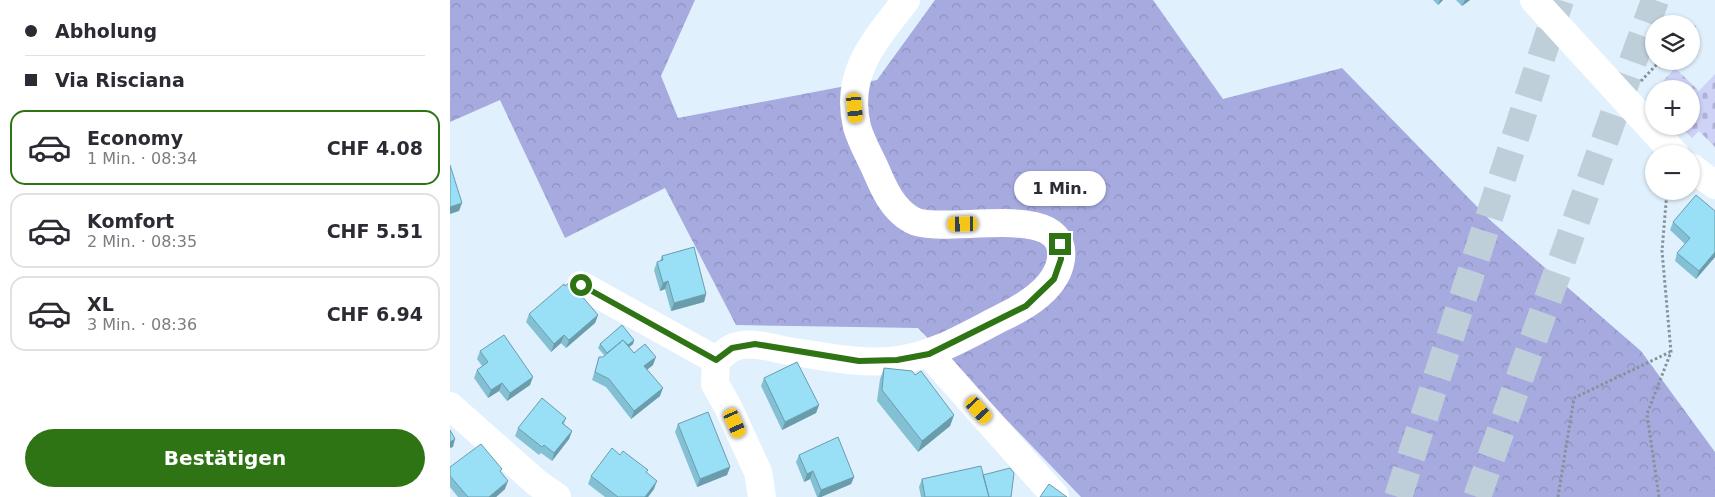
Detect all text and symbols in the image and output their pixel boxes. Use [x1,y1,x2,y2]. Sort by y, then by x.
map controls [1645,15,1700,200]
button: layers [1645,15,1700,70]
text: Abholung [55,20,157,42]
text: Via Risciana [55,69,185,91]
button: + [1645,80,1700,135]
car [845,92,864,124]
icon: car [27,125,72,170]
text: Economy [87,127,183,149]
text: CHF 4.08 [327,137,423,159]
button: − [1645,145,1700,200]
text: 1 Min. · 08:34 [87,149,197,168]
callout: 1 Min. [1014,172,1106,206]
text: 1 Min. [1032,179,1088,198]
icon: car [27,208,72,253]
text: Komfort [87,210,174,232]
car [947,216,978,232]
text: CHF 5.51 [327,220,423,242]
text: 2 Min. · 08:35 [87,232,197,251]
route end [1049,233,1071,255]
route start [570,274,592,296]
icon: car [27,291,72,336]
text: XL [87,293,114,315]
text: CHF 6.94 [327,303,423,325]
text: 3 Min. · 08:36 [87,315,197,334]
car [963,394,994,426]
car [722,406,747,440]
button: Bestätigen [25,429,425,487]

